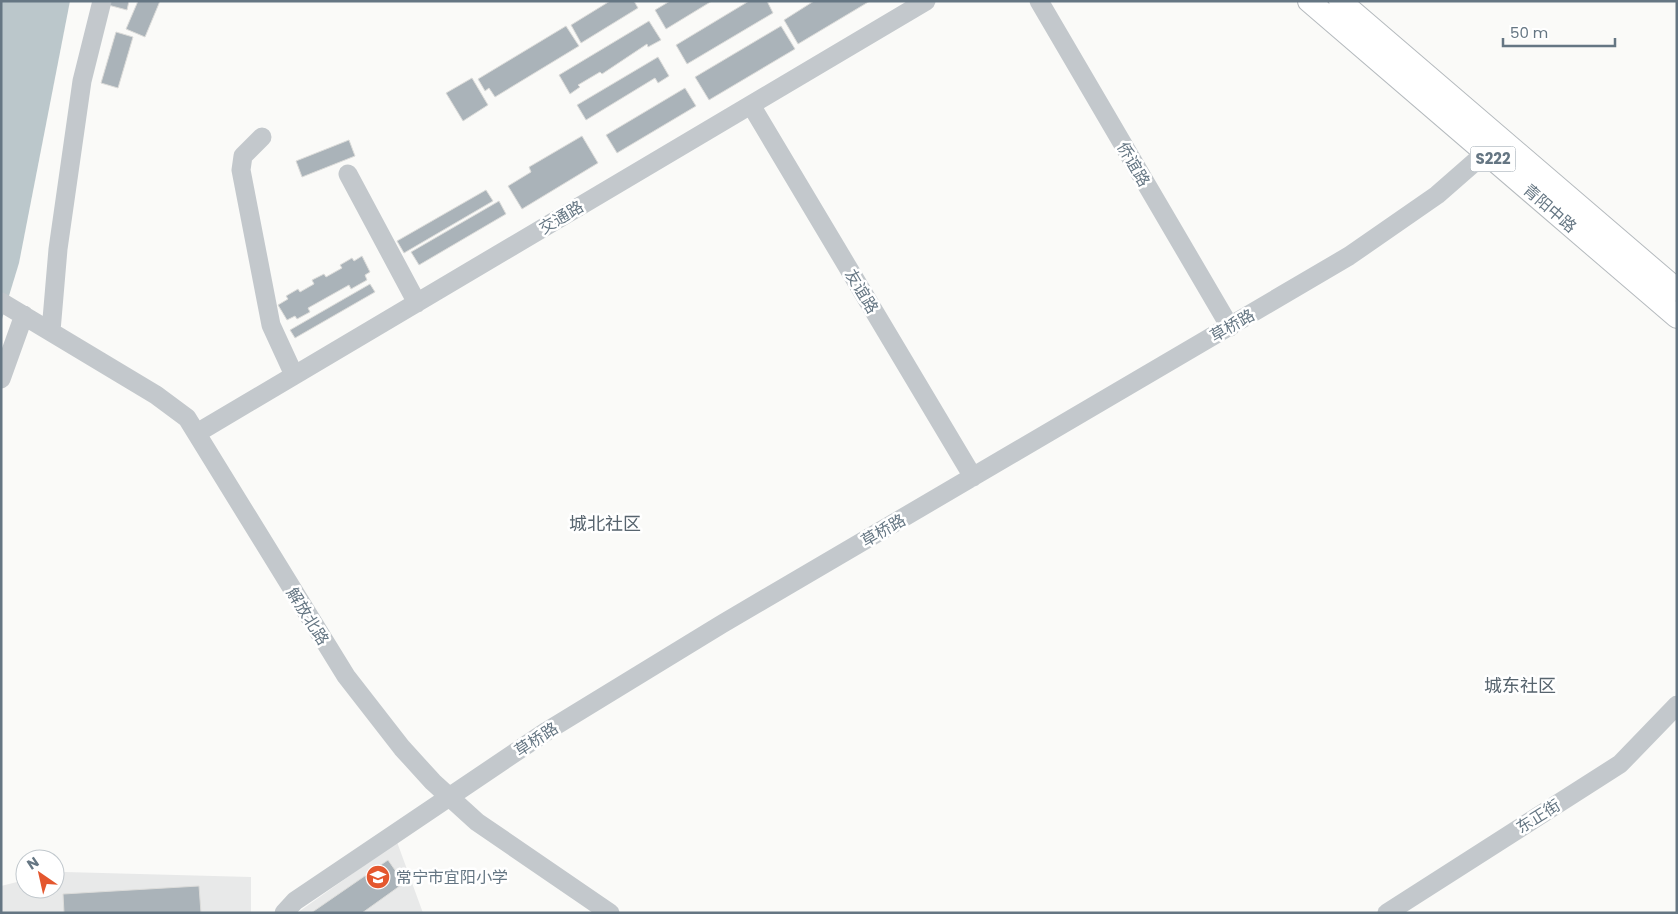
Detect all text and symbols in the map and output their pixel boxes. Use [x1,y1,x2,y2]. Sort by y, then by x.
scale bar [1503,15,1616,47]
text: 50 m [1510,22,1548,43]
street label: 侨谊路 [1112,138,1156,191]
road number: S222 [1470,146,1516,172]
street label: 青阳中路 [1518,179,1581,238]
street label: 交通路 [535,195,588,240]
street label: 友谊路 [839,265,884,318]
street label: 草桥路 [1206,303,1259,347]
street label: 草桥路 [857,508,910,552]
district label: 城北社区 [569,511,641,536]
street label: 解放北路 [281,583,334,650]
district label: 城东社区 [1484,673,1556,698]
street label: 草桥路 [510,717,563,762]
street label: 东正街 [1512,794,1565,839]
north arrow [15,849,65,899]
text: N [23,852,43,874]
school or university icon: 常宁市宜阳小学 [365,864,391,890]
place label: 常宁市宜阳小学 [396,866,508,889]

